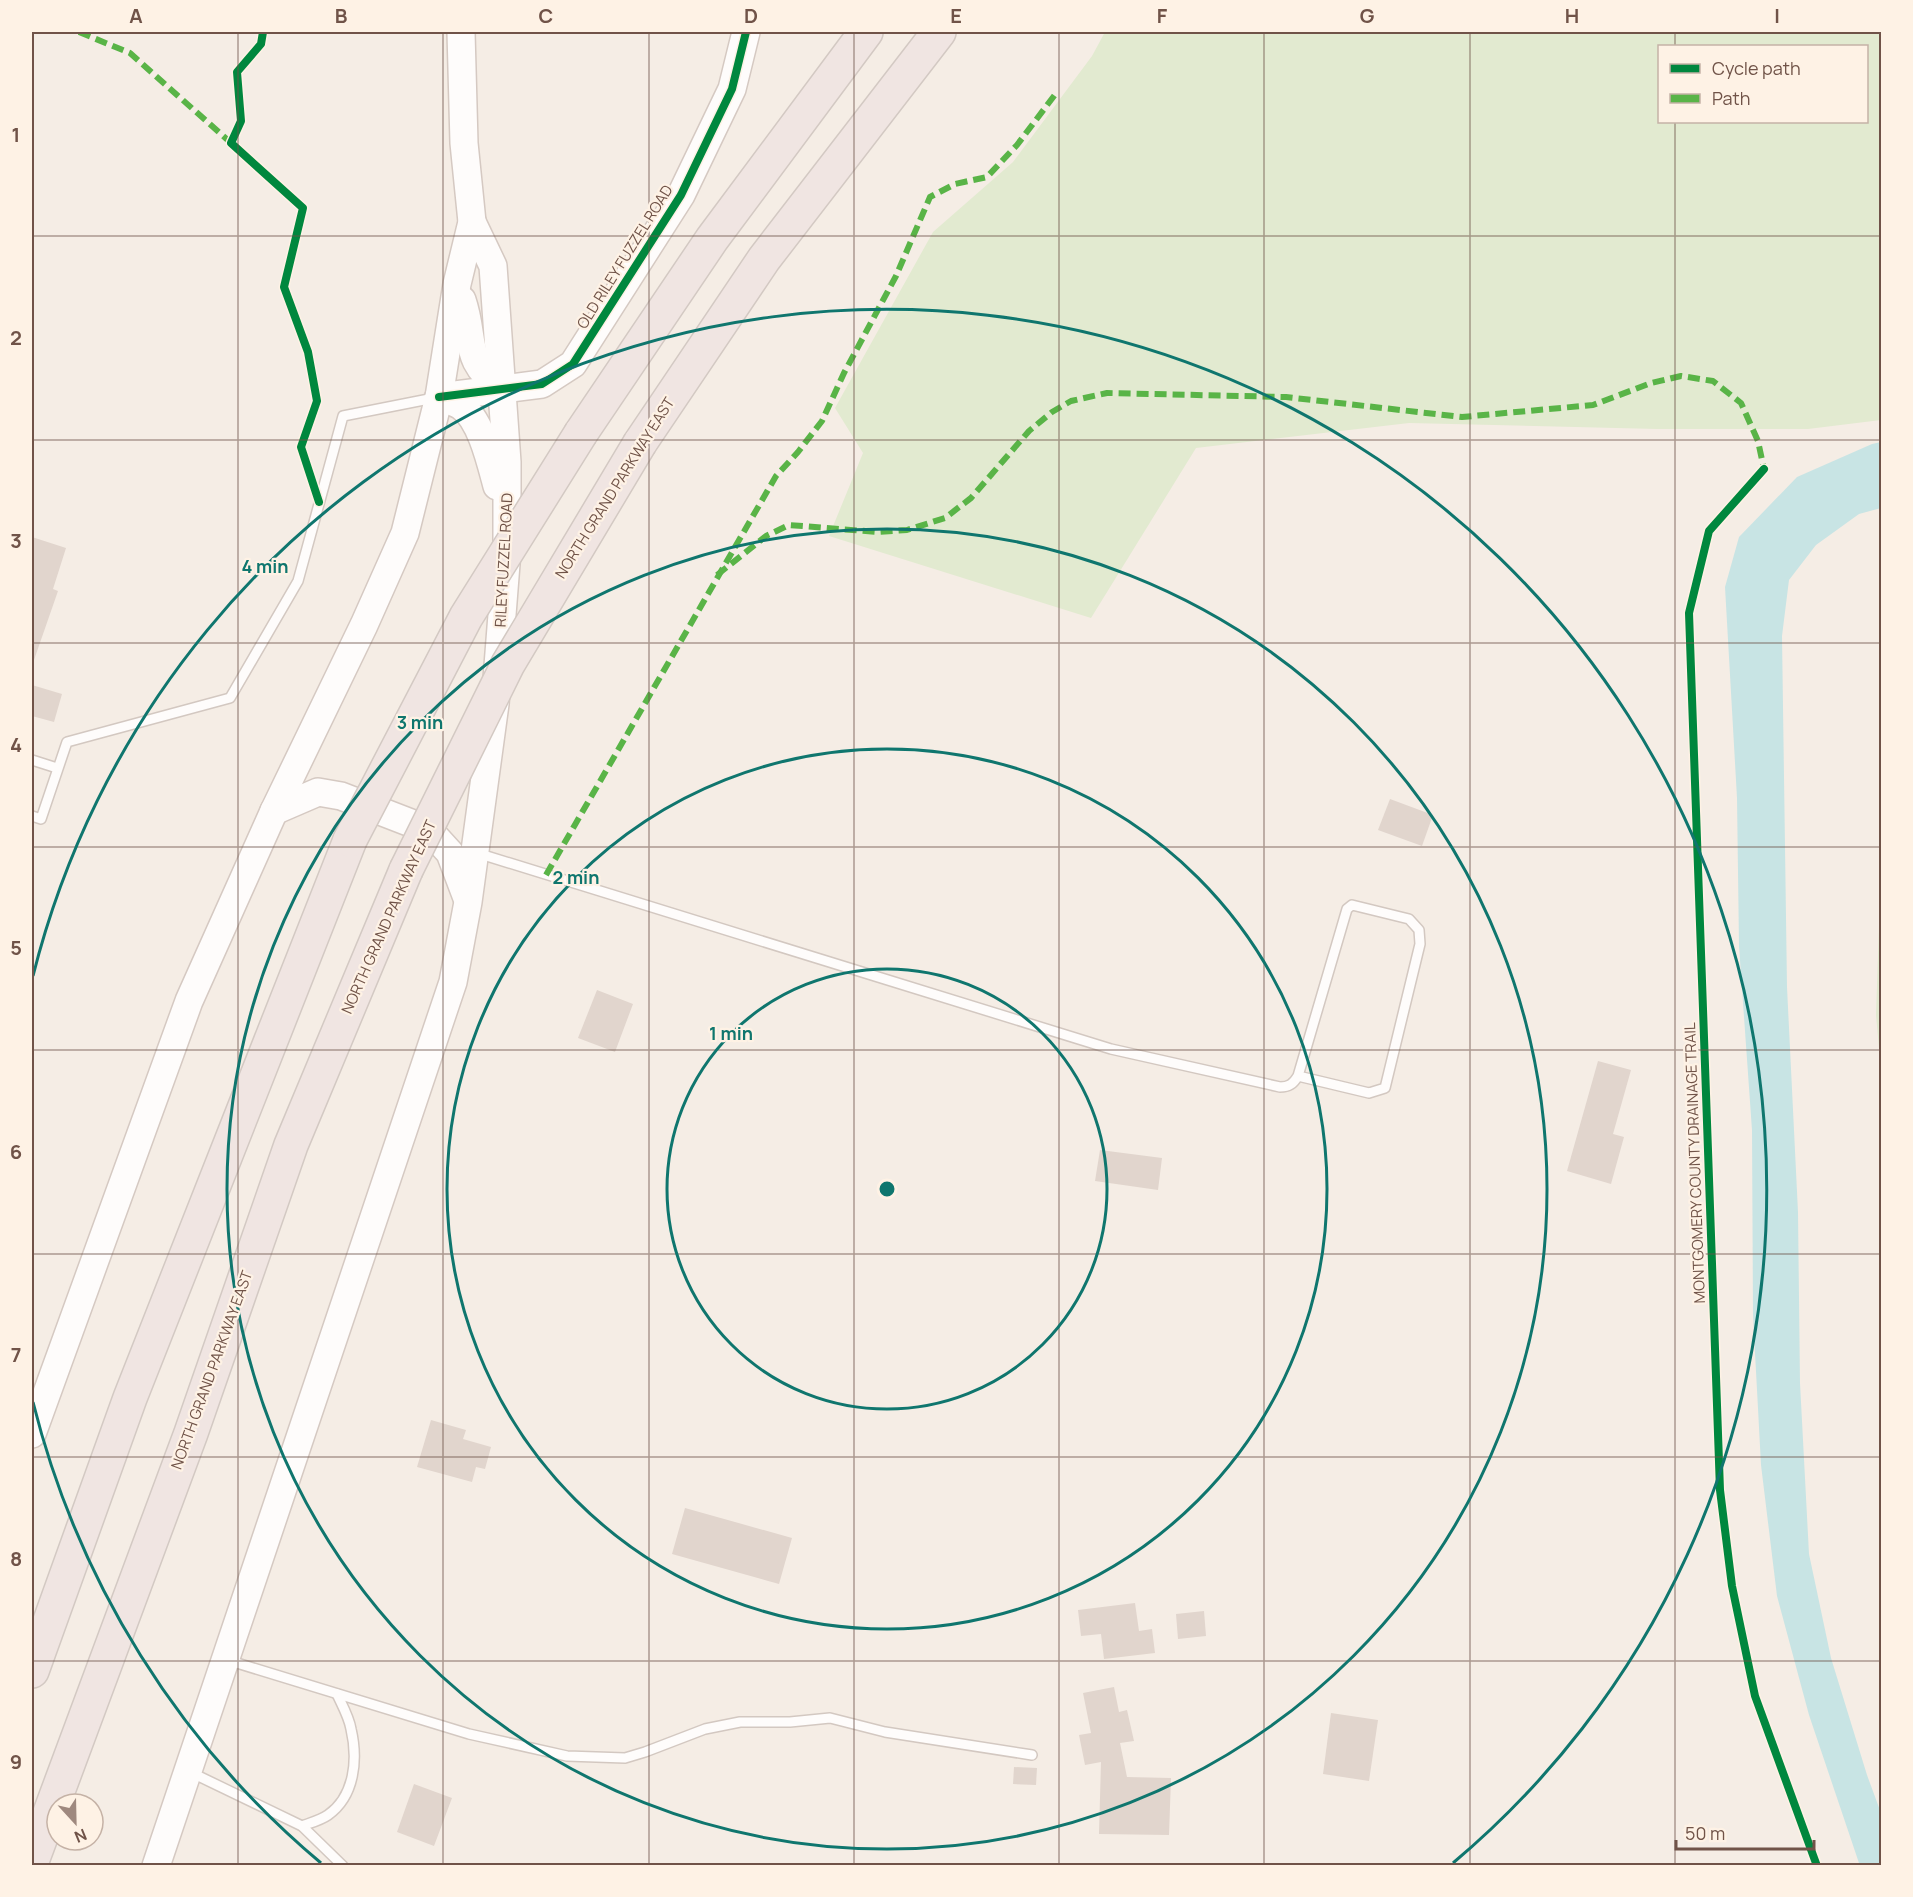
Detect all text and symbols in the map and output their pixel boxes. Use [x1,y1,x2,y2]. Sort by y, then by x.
text: A [129,2,143,29]
text: B [335,2,348,29]
text: C [539,2,553,29]
text: D [744,2,758,29]
text: E [950,2,962,29]
text: F [1157,2,1168,29]
text: G [1360,2,1375,29]
text: H [1565,2,1579,29]
text: I [1774,2,1780,29]
legend [1658,45,1868,123]
text: Cycle path [1712,56,1801,80]
text: Path [1712,86,1750,110]
text: 1 [12,121,20,148]
street label: OLD RILEY FUZZEL ROAD [572,181,677,333]
text: 2 [10,324,22,351]
street label: NORTH GRAND PARKWAY EAST [550,393,679,582]
street label: RILEY FUZZEL ROAD [489,492,518,628]
text: 3 [10,527,22,554]
text: 4 min [241,554,289,578]
text: 3 min [397,710,443,734]
text: 4 [10,731,22,758]
street label: NORTH GRAND PARKWAY EAST [336,817,441,1017]
text: 2 min [553,865,599,889]
text: 5 [10,934,22,961]
text: 1 min [709,1021,753,1045]
street label: MONTGOMERY COUNTY DRAINAGE TRAIL [1679,1022,1710,1304]
text: 6 [10,1138,22,1165]
centre of rings [877,1179,897,1199]
street label: NORTH GRAND PARKWAY EAST [166,1267,257,1472]
text: 7 [11,1341,21,1368]
text: 8 [10,1545,22,1572]
text: 9 [10,1748,22,1775]
north arrow [45,1792,105,1852]
scale bar [1676,1813,1814,1851]
text: 50 m [1685,1821,1725,1845]
text: N [71,1824,90,1848]

